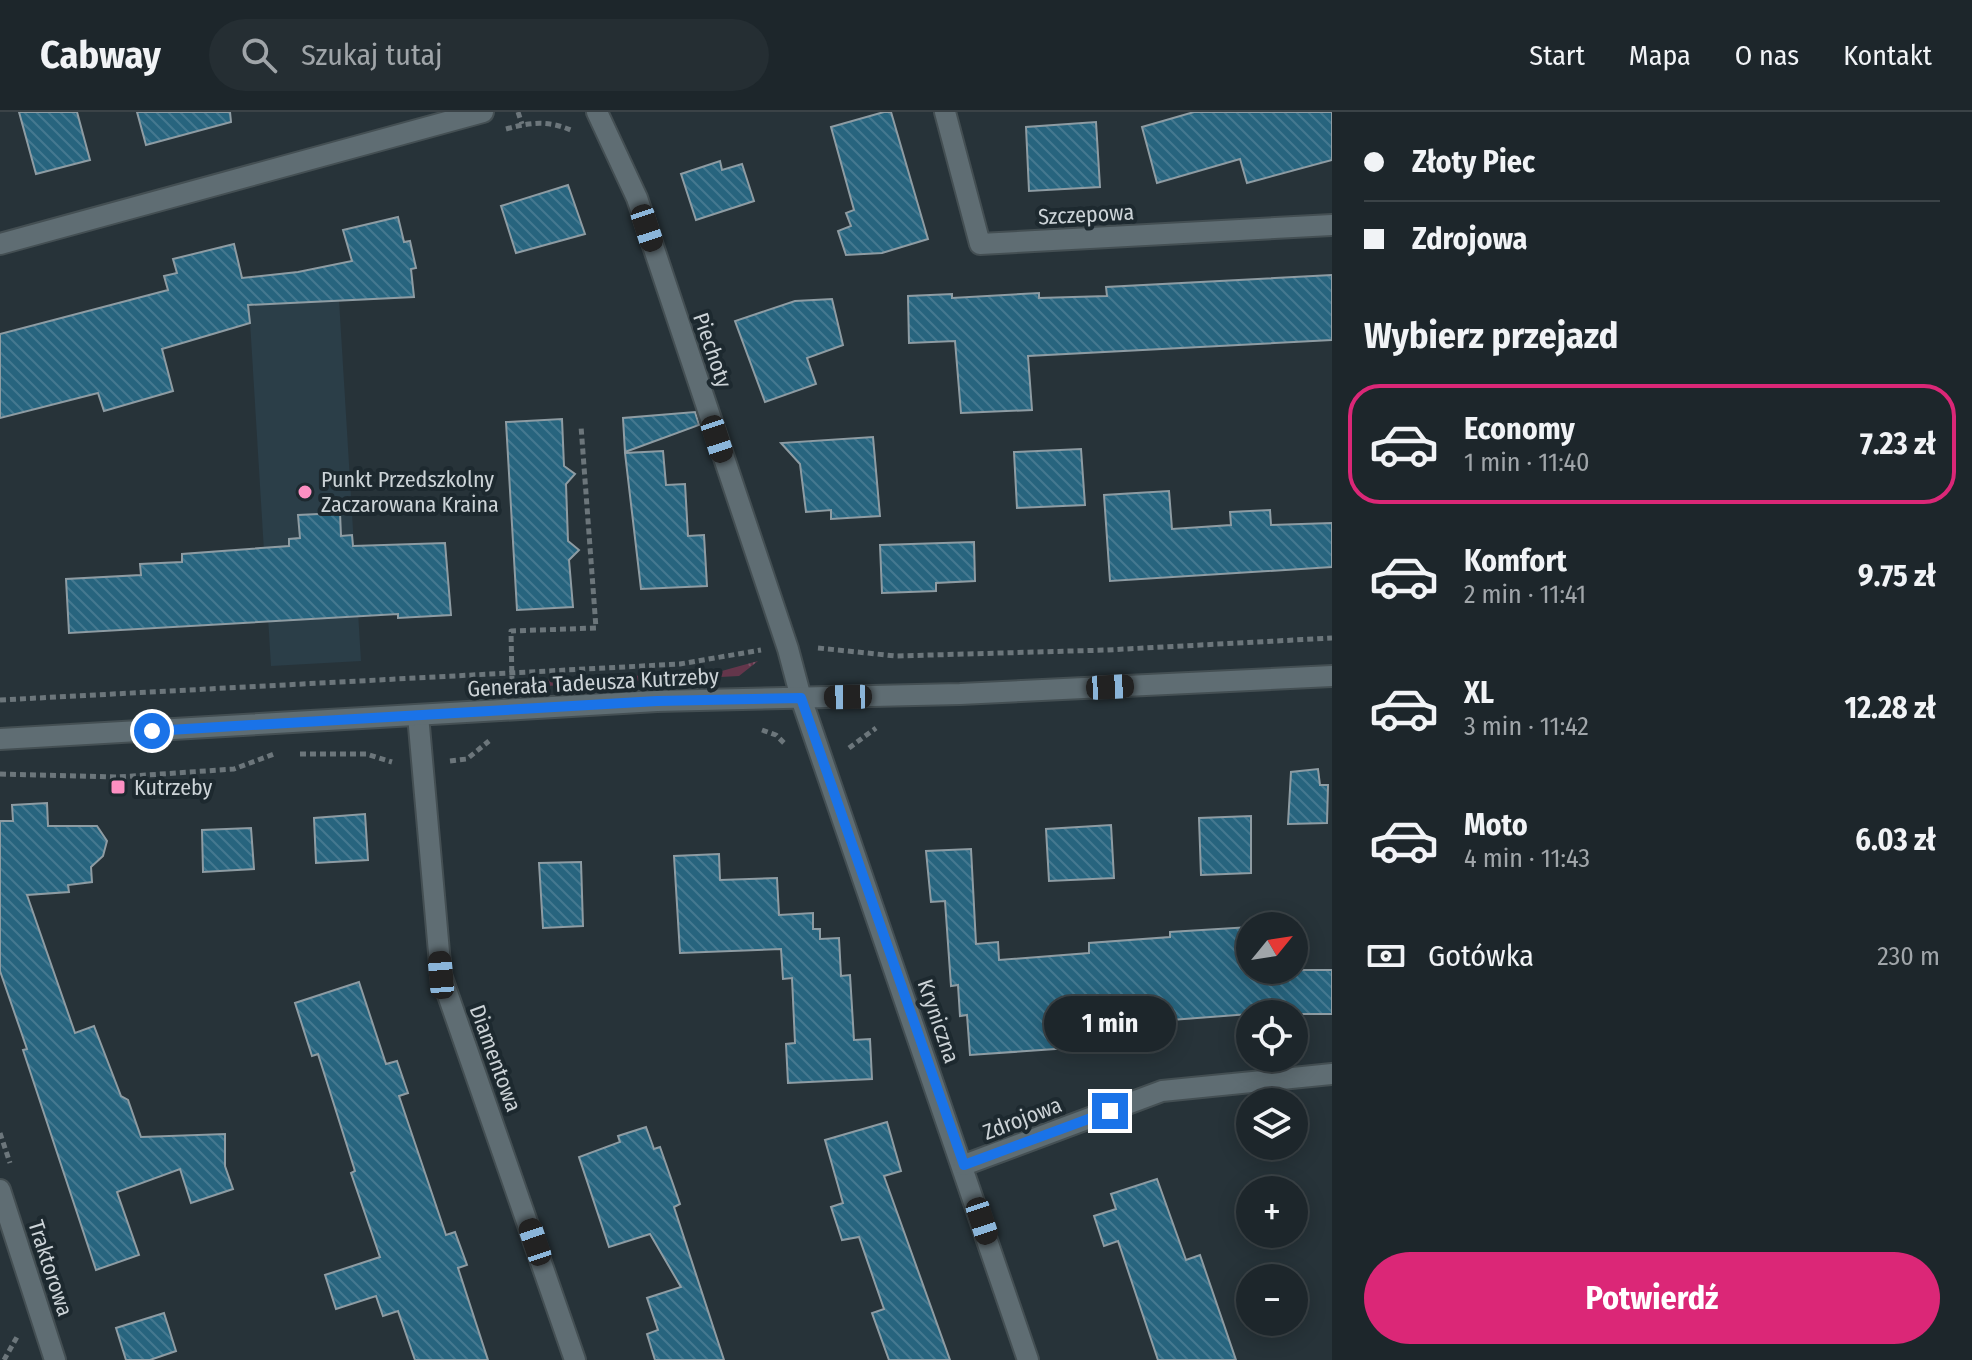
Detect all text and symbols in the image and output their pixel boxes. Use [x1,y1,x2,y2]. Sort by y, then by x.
search box [209,19,769,91]
text: Cabway [40,32,161,78]
icon: search [237,33,281,77]
text: Szukaj tutaj [301,37,442,73]
text: Start [1529,39,1585,72]
text: Mapa [1629,39,1691,72]
text: O nas [1735,39,1799,72]
text: Kontakt [1843,39,1932,72]
text: Złoty Piec [1412,144,1535,180]
street label: Szczepowa [1037,198,1135,230]
car [628,201,666,255]
text: Zdrojowa [1412,221,1527,257]
street label: Piechoty [687,309,738,391]
text: Wybierz przejazd [1364,314,1618,358]
icon: car [1368,408,1440,480]
text: Economy [1464,411,1575,447]
car [698,412,736,466]
text: 7.23 zł [1860,426,1936,462]
text: 1 min · 11:40 [1464,447,1590,478]
place label: Punkt Przedszkolny Zaczarowana Kraina [321,466,499,518]
marker: Punkt Przedszkolny Zaczarowana Kraina [296,483,314,501]
icon: car [1368,540,1440,612]
text: Komfort [1464,543,1567,579]
text: 9.75 zł [1858,558,1936,594]
text: 2 min · 11:41 [1464,579,1586,610]
street label: Generała Tadeusza Kutrzeby [467,662,720,703]
icon: car [1368,672,1440,744]
car [1085,674,1135,700]
text: XL [1464,675,1494,711]
car [824,685,872,709]
text: 12.28 zł [1844,690,1936,726]
text: 3 min · 11:42 [1464,711,1589,742]
route start [134,713,170,749]
place label: Kutrzeby [134,774,213,801]
marker: Kutrzeby [109,778,127,796]
icon: car [1368,804,1440,876]
text: Moto [1464,807,1528,843]
text: 6.03 zł [1855,822,1936,858]
text: 4 min · 11:43 [1464,843,1590,874]
north arrow [1236,912,1308,984]
map controls [1236,912,1308,1336]
icon: cash [1364,934,1408,978]
text: Gotówka [1428,938,1534,974]
text: 230 m [1877,941,1940,972]
car [427,950,455,1000]
street label: Kryniczna [912,976,965,1067]
callout: 1 min [1044,995,1176,1051]
button: locate [1236,1000,1308,1072]
street label: Diamentowa [464,1001,527,1115]
text: 1 min [1082,1008,1138,1039]
button: layers [1236,1088,1308,1160]
street label: Zdrojowa [979,1091,1065,1146]
route end [1092,1093,1128,1129]
button: + [1236,1176,1308,1248]
car [963,1194,1001,1248]
car [516,1215,554,1269]
street label: Traktorowa [22,1217,79,1320]
button: Potwierdź [1364,1252,1940,1344]
button: − [1236,1264,1308,1336]

